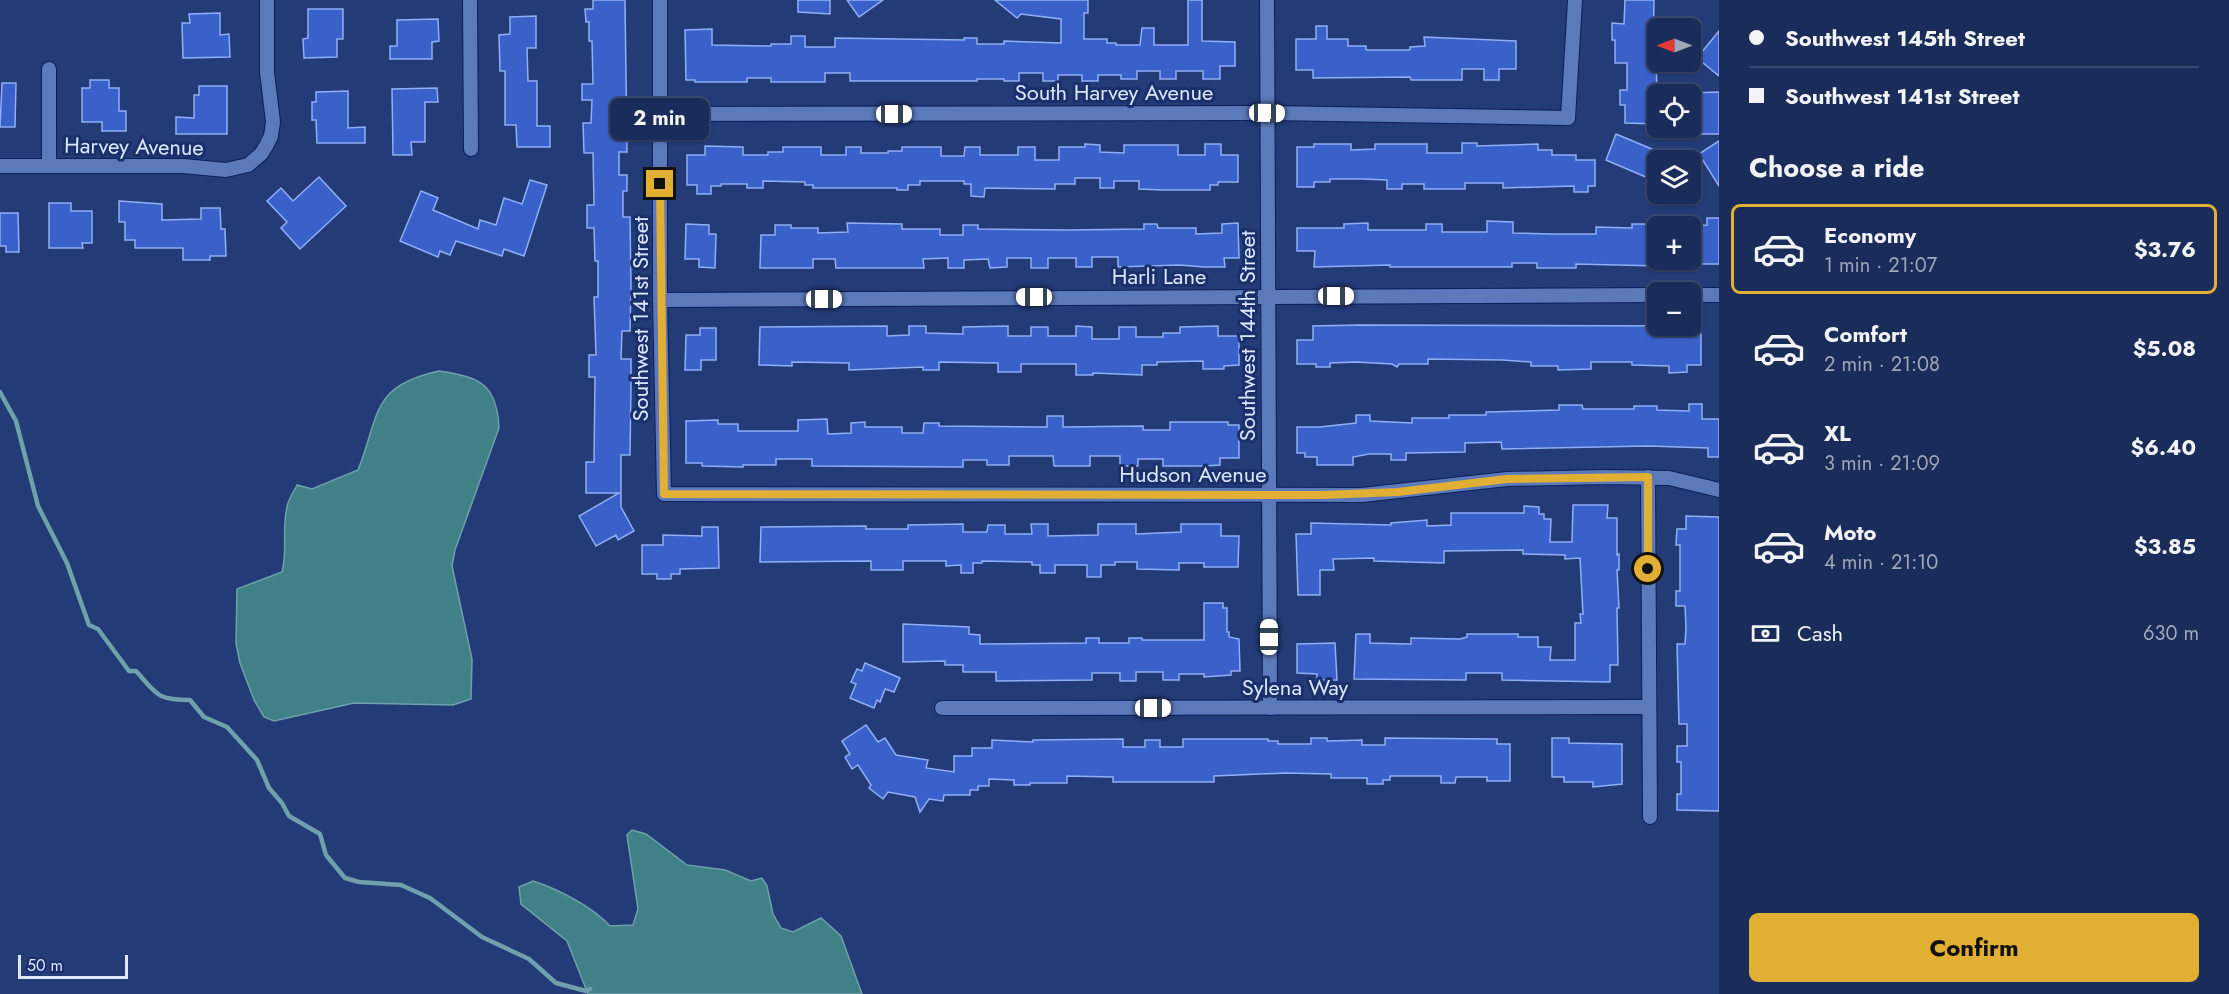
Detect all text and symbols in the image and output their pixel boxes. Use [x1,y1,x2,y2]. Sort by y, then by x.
north arrow [1647,18,1701,72]
map controls [1647,18,1701,336]
text: Southwest 145th Street [1785,22,2025,54]
street label: South Harvey Avenue [1015,76,1213,108]
text: Southwest 141st Street [1785,80,2019,112]
button: locate [1647,84,1701,138]
callout: 2 min [610,97,710,139]
text: 2 min [633,104,686,133]
car [1249,104,1285,122]
car [876,105,912,123]
street label: Harvey Avenue [64,129,204,163]
text: Choose a ride [1749,148,1924,187]
button: layers [1647,150,1701,204]
route end [646,170,673,197]
street label: Southwest 141st Street [624,216,656,421]
button: + [1647,216,1701,270]
text: Economy [1824,219,1916,251]
icon: car [1752,222,1806,276]
street label: Southwest 144th Street [1231,230,1263,441]
text: $3.76 [2134,233,2196,265]
text: 1 min · 21:07 [1824,251,1937,280]
street label: Harli Lane [1112,260,1206,292]
button: − [1647,282,1701,336]
car [1318,287,1354,305]
car [1016,288,1052,306]
car [806,290,842,308]
text: Comfort [1824,318,1907,350]
icon: car [1752,321,1806,375]
text: $5.08 [2133,332,2196,364]
text: 2 min · 21:08 [1824,350,1940,379]
text: XL [1824,417,1851,449]
icon: car [1752,420,1806,474]
text: $6.40 [2131,431,2196,463]
text: 3 min · 21:09 [1824,449,1940,478]
street label: Hudson Avenue [1119,458,1267,490]
text: Moto [1824,516,1877,548]
icon: car [1752,519,1806,573]
text: $3.85 [2134,530,2196,562]
text: 4 min · 21:10 [1824,548,1938,577]
route start [1634,555,1661,582]
icon: cash [1749,617,1782,650]
text: Cash [1797,617,1843,649]
car [1260,619,1278,655]
text: 630 m [2143,619,2199,648]
street label: Sylena Way [1242,671,1349,703]
car [1135,699,1171,717]
button: Confirm [1749,913,2199,982]
scale bar [18,952,128,980]
text: 50 m [27,954,63,977]

